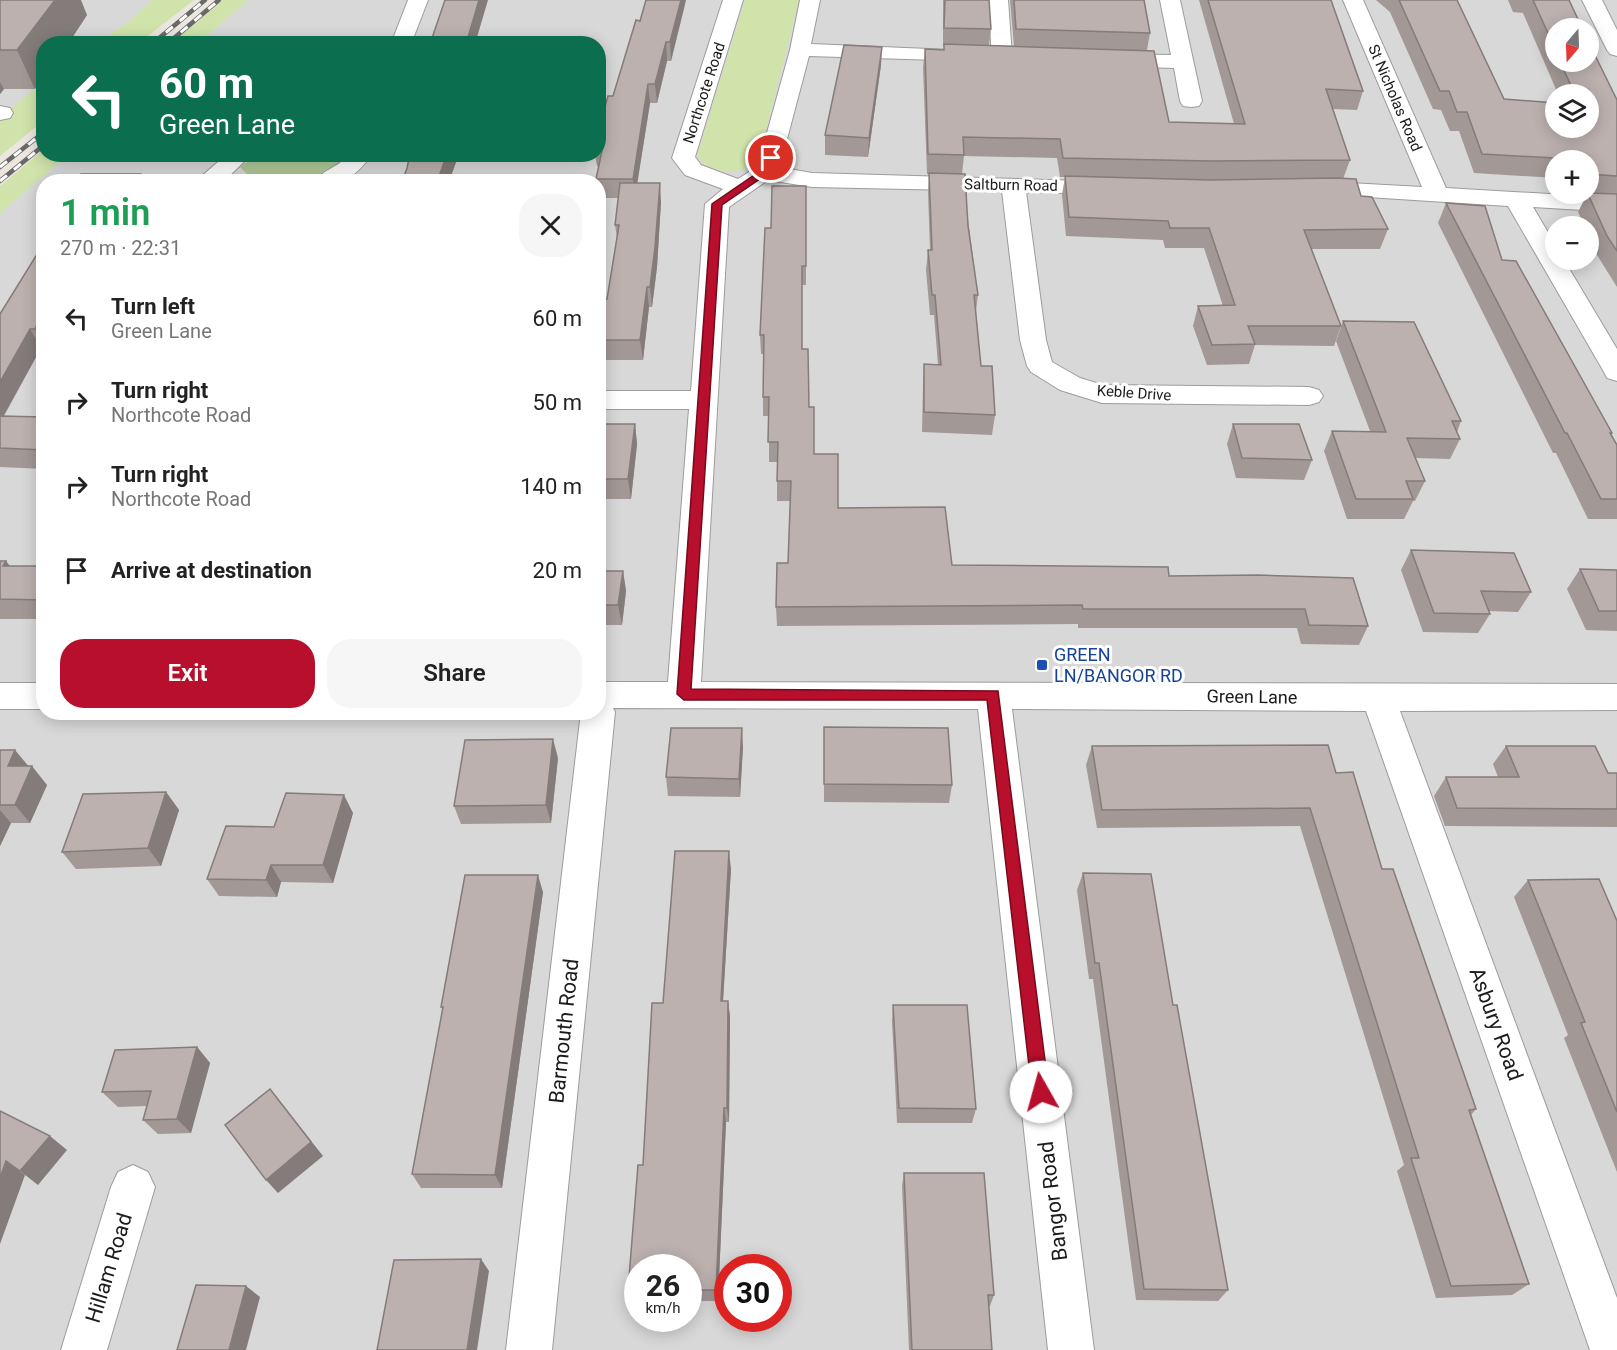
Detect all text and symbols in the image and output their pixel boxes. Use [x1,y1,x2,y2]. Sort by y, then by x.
north arrow [1545,18,1599,72]
map controls [1545,18,1599,270]
street label: Northcote Road [679,40,729,146]
street label: St Nicholas Road [1364,42,1426,154]
text: 60 m [159,59,254,108]
icon: left [60,60,138,138]
button: layers [1545,84,1599,138]
text: Green Lane [159,109,295,141]
pin [745,132,796,183]
icon: arrive [754,141,787,174]
button: + [1545,150,1599,204]
street label: Saltburn Road [964,175,1058,195]
text: 1 min [60,192,150,234]
button: close [519,194,582,257]
button: − [1545,216,1599,270]
text: 270 m · 22:31 [60,236,181,260]
text: Turn left [111,294,195,319]
icon: left [60,302,93,335]
text: 60 m [533,306,582,331]
text: Green Lane [111,319,212,343]
text: Turn right [111,378,208,403]
street label: Keble Drive [1096,381,1172,405]
icon: right [60,386,93,419]
text: 50 m [533,390,582,415]
text: Northcote Road [111,403,251,427]
text: Turn right [111,462,208,487]
icon: right [60,470,93,503]
text: 140 m [520,474,582,499]
text: Northcote Road [111,487,251,511]
icon: arrive [60,554,93,587]
text: Arrive at destination [111,558,312,583]
text: 20 m [533,558,582,583]
button: Exit [60,639,315,708]
button: Share [327,639,582,708]
place label: GREEN LN/BANGOR RD [1054,644,1183,686]
marker: GREEN LN/BANGOR RD [1035,658,1049,672]
street label: Green Lane [1206,685,1298,708]
street label: Barmouth Road [544,957,584,1105]
street label: Asbury Road [1464,964,1528,1084]
position arrow [1009,1060,1073,1124]
street label: Bangor Road [1034,1140,1072,1262]
street label: Hillam Road [81,1210,137,1326]
speed limit sign: 30 [714,1254,792,1332]
text: 26 [646,1268,680,1303]
text: km/h [645,1299,681,1317]

